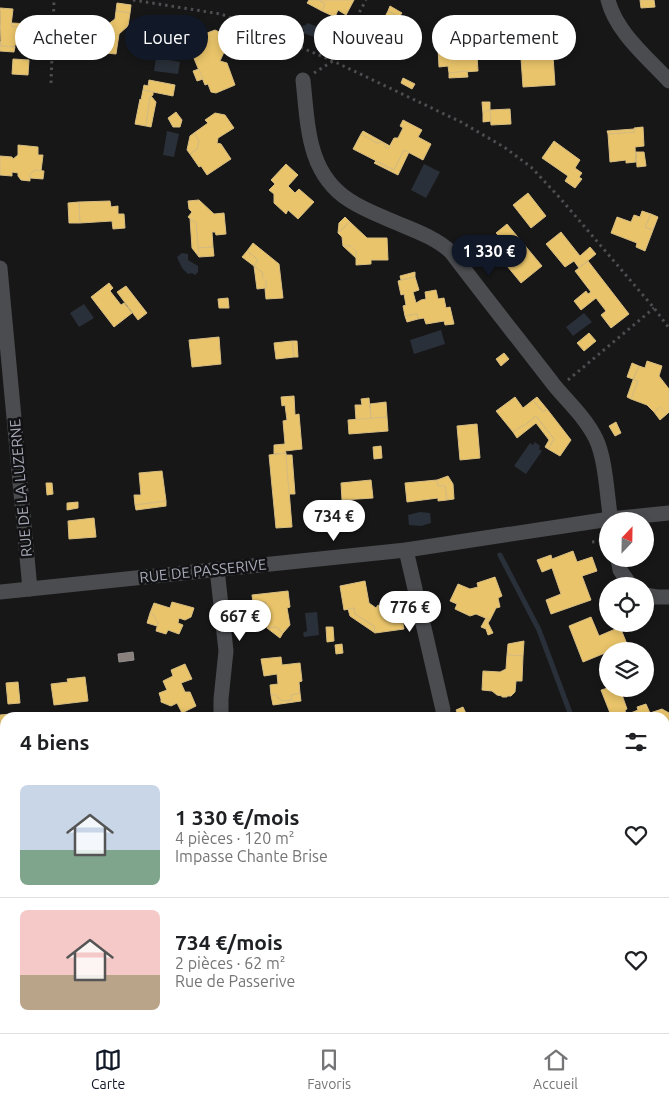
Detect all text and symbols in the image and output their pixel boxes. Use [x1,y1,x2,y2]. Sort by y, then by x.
chip: Acheter [15,15,115,60]
chip: Louer [125,15,208,60]
chip: Filtres [218,15,304,60]
chip: Nouveau [314,15,422,60]
chip: Appartement [432,15,576,60]
pin: 1 330 € [443,234,535,277]
text: 1 330 € [463,242,515,260]
street label: RUE DE LA LUZERNE [6,418,35,558]
pin: 734 € [299,500,369,542]
text: 734 € [314,507,354,525]
north arrow [599,512,654,568]
map controls [599,512,654,697]
street label: RUE DE PASSERIVE [139,555,267,586]
button: locate [599,577,654,632]
pin: 776 € [375,590,445,633]
text: 776 € [390,598,430,616]
pin: 667 € [205,600,275,642]
text: 667 € [220,607,260,625]
button: layers [599,642,654,697]
icon: filters [622,728,650,756]
text: 4 biens [20,730,90,754]
icon: home [60,805,120,865]
text: 1 330 €/mois [175,805,300,829]
icon: heart [622,821,650,849]
text: 4 pièces · 120 m² [175,829,295,847]
text: Impasse Chante Brise [175,847,328,865]
icon: home [60,930,120,990]
text: 734 €/mois [175,930,283,954]
icon: heart [622,946,650,974]
text: 2 pièces · 62 m² [175,954,285,972]
text: Rue de Passerive [175,972,295,990]
tab: Carte [91,1046,125,1092]
tab: Favoris [307,1046,351,1092]
tab: Accueil [533,1046,578,1092]

